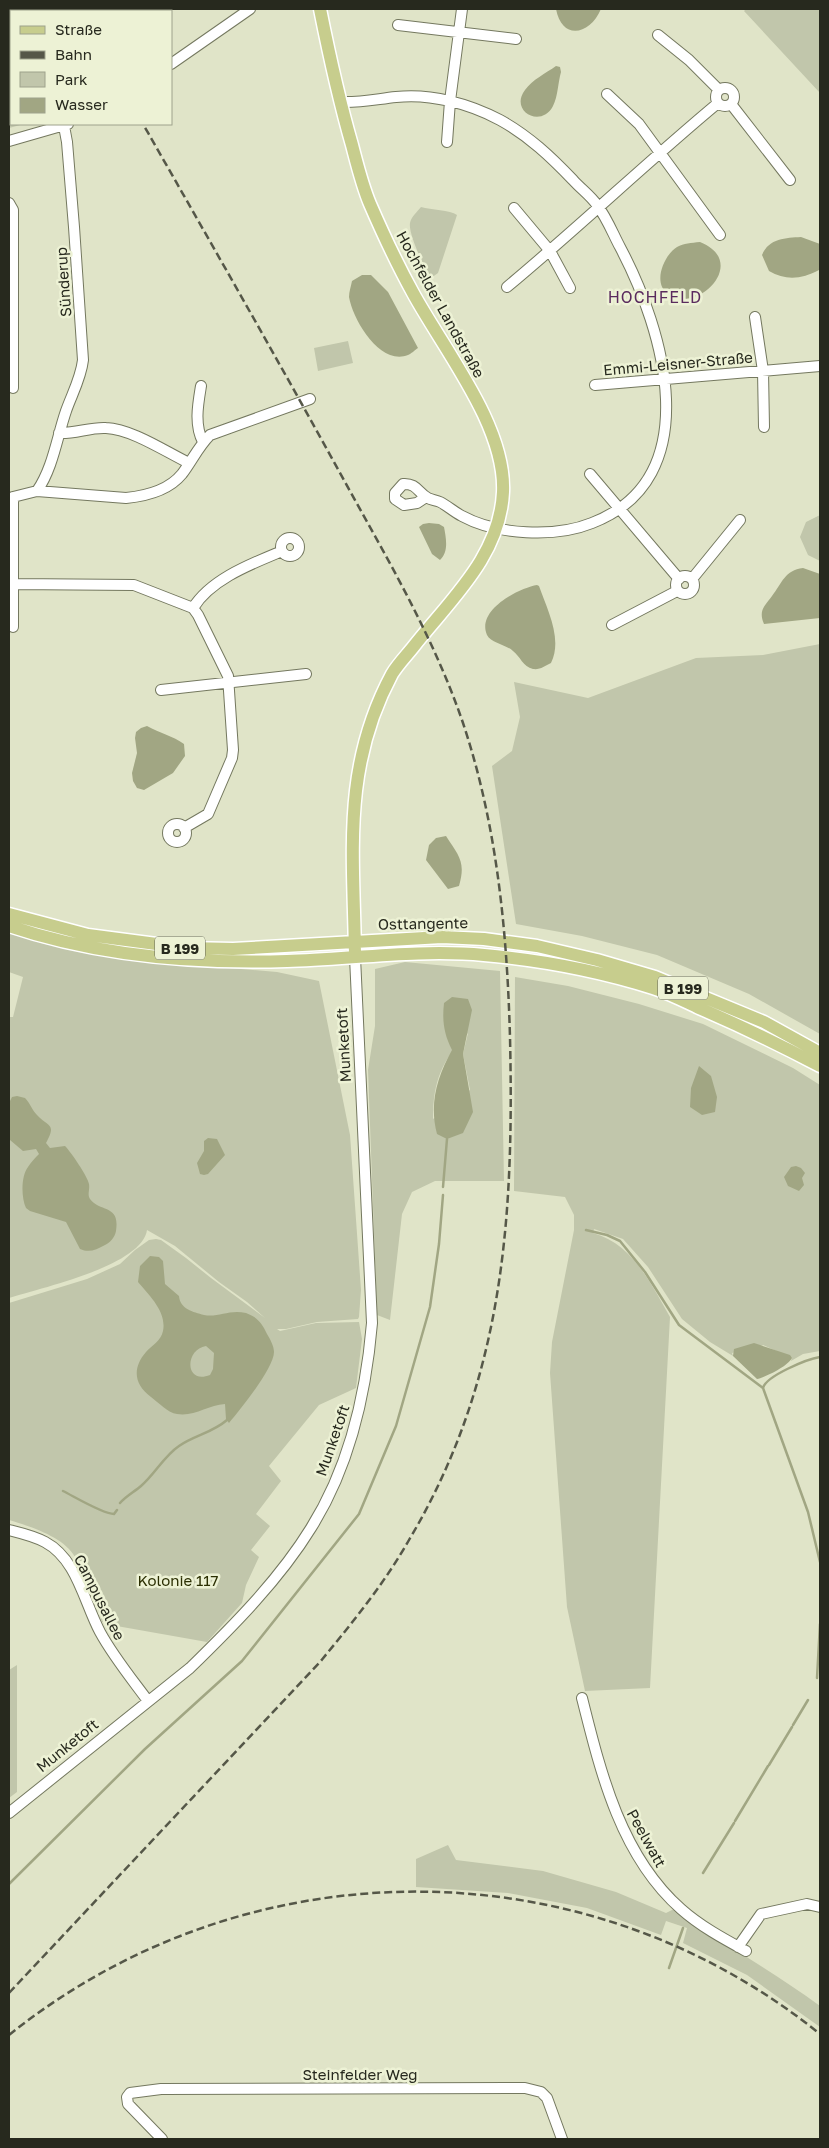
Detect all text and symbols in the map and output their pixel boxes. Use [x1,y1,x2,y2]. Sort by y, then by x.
legend [10,10,172,125]
text: Straße [55,20,102,38]
text: Bahn [55,45,92,63]
text: Park [55,70,88,88]
text: Wasser [55,95,108,113]
street label: Hochfelder Landstraße [393,227,489,381]
street label: Sünderup [52,246,74,318]
district label: HOCHFELD [608,287,702,307]
street label: Emmi-Leisner-Straße [603,347,754,379]
street label: Osttangente [378,913,469,933]
road number: B 199 [155,936,205,960]
road number: B 199 [658,976,708,1000]
street label: Munketoft [332,1007,354,1083]
street label: Munketoft [311,1402,353,1478]
street label: Campusallee [71,1551,129,1643]
park label: Kolonie 117 [138,1571,218,1589]
street label: Munketoft [32,1715,102,1775]
street label: Peelwatt [624,1806,670,1870]
street label: Steinfelder Weg [302,2065,418,2083]

